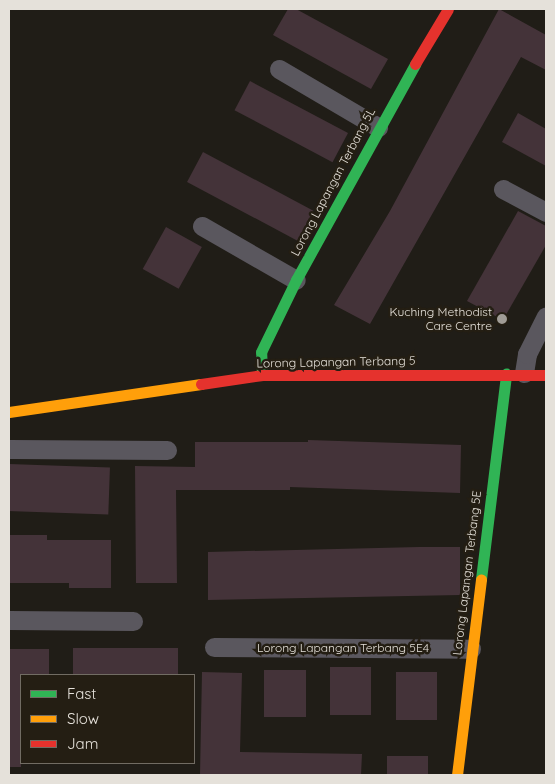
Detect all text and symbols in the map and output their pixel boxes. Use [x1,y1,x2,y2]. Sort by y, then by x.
street label: Lorong Lapangan Terbang 5L [288,106,378,258]
place label: Kuching Methodist Care Centre [390,305,492,333]
marker: Kuching Methodist Care Centre [496,313,508,325]
street label: Lorong Lapangan Terbang 5 [256,353,416,371]
street label: Lorong Lapangan Terbang 5E [450,490,484,656]
street label: Lorong Lapangan Terbang 5E4 [257,641,429,655]
legend [20,674,195,764]
text: Fast [67,684,96,703]
text: Slow [67,709,99,728]
text: Jam [67,734,98,753]

